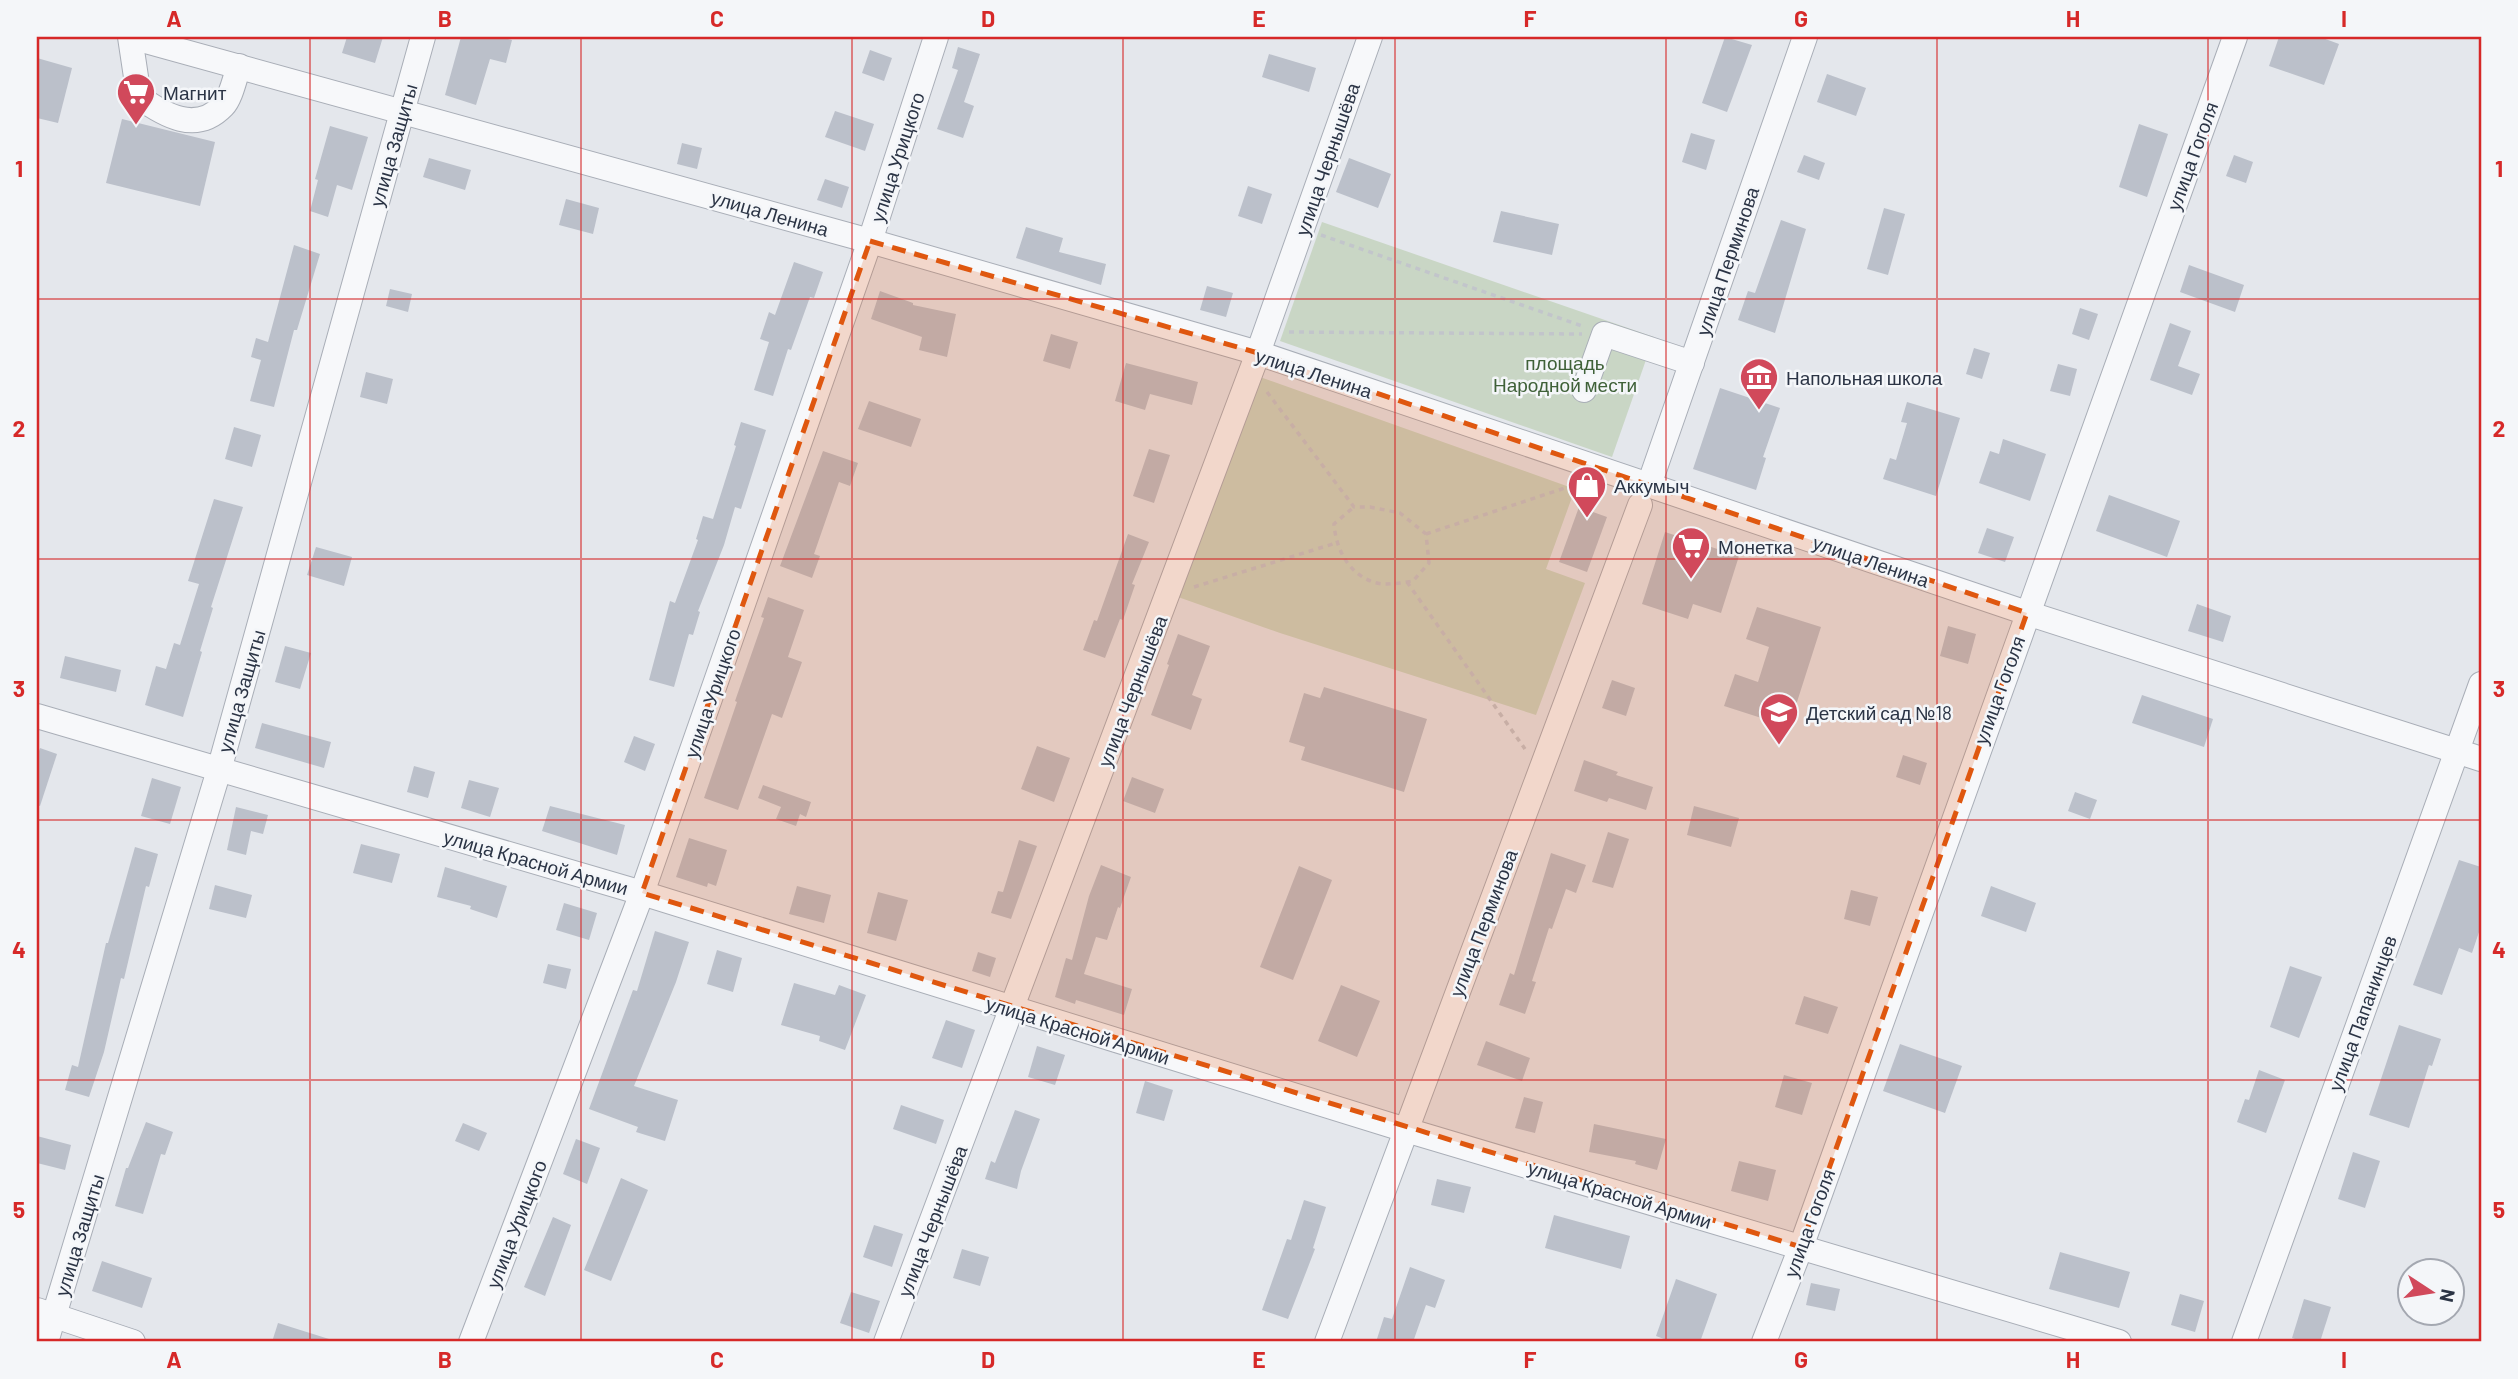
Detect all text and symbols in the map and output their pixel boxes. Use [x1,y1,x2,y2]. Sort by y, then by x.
text: A [166,4,182,32]
text: B [438,4,452,32]
text: C [710,4,724,32]
text: D [981,4,995,32]
text: E [1252,4,1266,32]
text: F [1524,4,1537,32]
text: G [1794,4,1808,32]
text: H [2066,4,2080,32]
text: I [2341,4,2347,32]
supermarket icon: Магнит [115,71,157,126]
street label: улица Чернышёва [1290,79,1364,239]
place label: Магнит [163,81,227,104]
street label: улица Защиты [364,81,422,209]
street label: улица Урицкого [865,89,929,225]
street label: улица Гоголя [2162,99,2222,213]
text: 1 [15,154,23,182]
text: 1 [2495,154,2503,182]
street label: улица Перминова [1691,183,1763,339]
street label: улица Ленина [709,185,832,241]
street label: улица Ленина [1253,343,1376,403]
park label: площадь Народной мести [1493,351,1637,396]
museum icon: Напольная школа [1738,356,1780,411]
place label: Напольная школа [1786,366,1943,389]
text: 2 [13,414,25,442]
text: 2 [2493,414,2505,442]
shop icon: Аккумыч [1566,464,1608,519]
place label: Аккумыч [1614,474,1689,497]
supermarket icon: Монетка [1670,525,1712,580]
street label: улица Ленина [1810,530,1932,592]
place label: Монетка [1718,535,1793,558]
street label: улица Чернышёва [1093,612,1172,770]
street label: улица Урицкого [679,625,745,761]
street label: улица Защиты [212,627,270,755]
street label: улица Гоголя [1969,633,2029,747]
text: 3 [13,674,25,702]
text: 3 [2493,674,2505,702]
school or university icon: Детский сад №18 [1758,691,1800,746]
place label: Детский сад №18 [1806,701,1952,724]
street label: улица Красной Армии [441,825,631,899]
street label: улица Перминова [1444,846,1522,1000]
street label: улица Папанинцев [2323,932,2401,1094]
text: 4 [12,935,26,963]
text: 4 [2492,935,2506,963]
street label: улица Красной Армии [983,991,1173,1069]
street label: улица Чернышёва [893,1142,972,1300]
street label: улица Красной Армии [1525,1155,1715,1233]
street label: улица Урицкого [481,1157,551,1291]
street label: улица Гоголя [1779,1166,1839,1280]
street label: улица Защиты [49,1171,109,1299]
text: 5 [13,1195,25,1223]
text: 5 [2493,1195,2505,1223]
north arrow [2396,1256,2466,1326]
text: N [2436,1287,2461,1304]
text: A [166,1345,182,1373]
text: B [438,1345,452,1373]
text: C [710,1345,724,1373]
text: D [981,1345,995,1373]
text: E [1252,1345,1266,1373]
text: F [1524,1345,1537,1373]
text: G [1794,1345,1808,1373]
text: H [2066,1345,2080,1373]
text: I [2341,1345,2347,1373]

